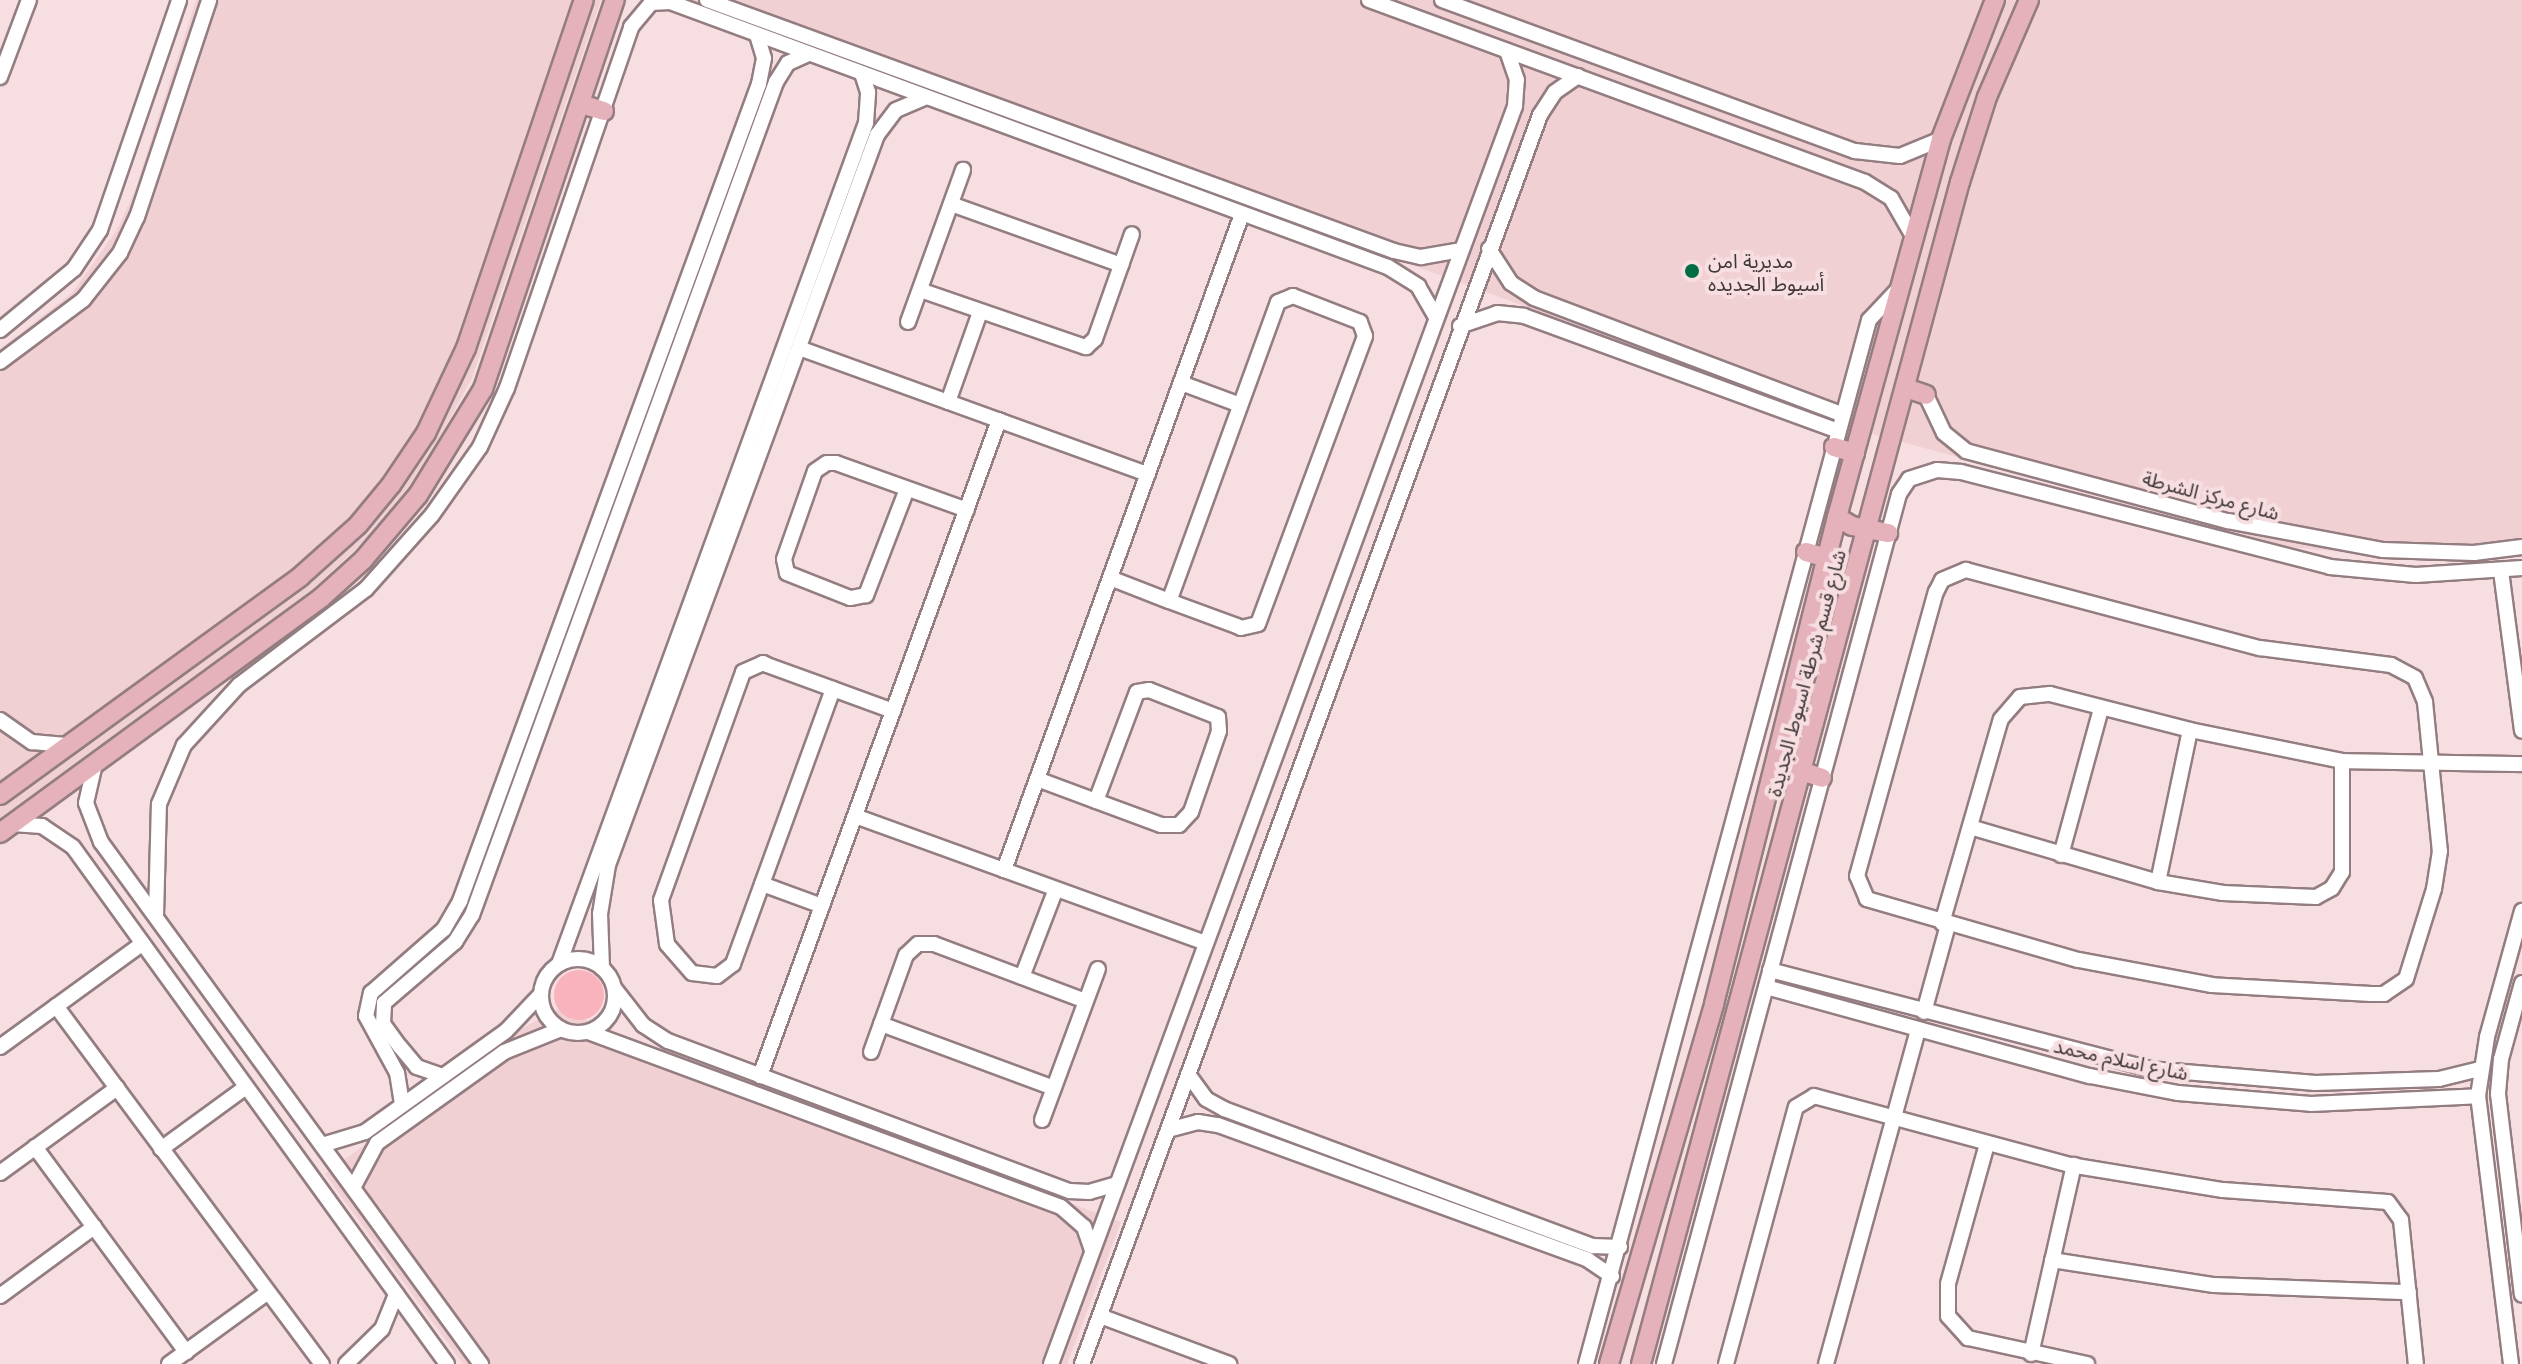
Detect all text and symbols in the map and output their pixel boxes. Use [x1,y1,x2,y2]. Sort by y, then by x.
place label: مديرية امن أسيوط الجديده [1708,248,1824,295]
marker: مديرية امن أسيوط الجديده [1683,262,1701,280]
street label: شارع مركز الشرطة [2140,465,2282,525]
street label: شارع قسم شرطة اسيوط الجديدة [1761,547,1851,799]
street label: شارع اسلام محمد [2052,1033,2190,1085]

